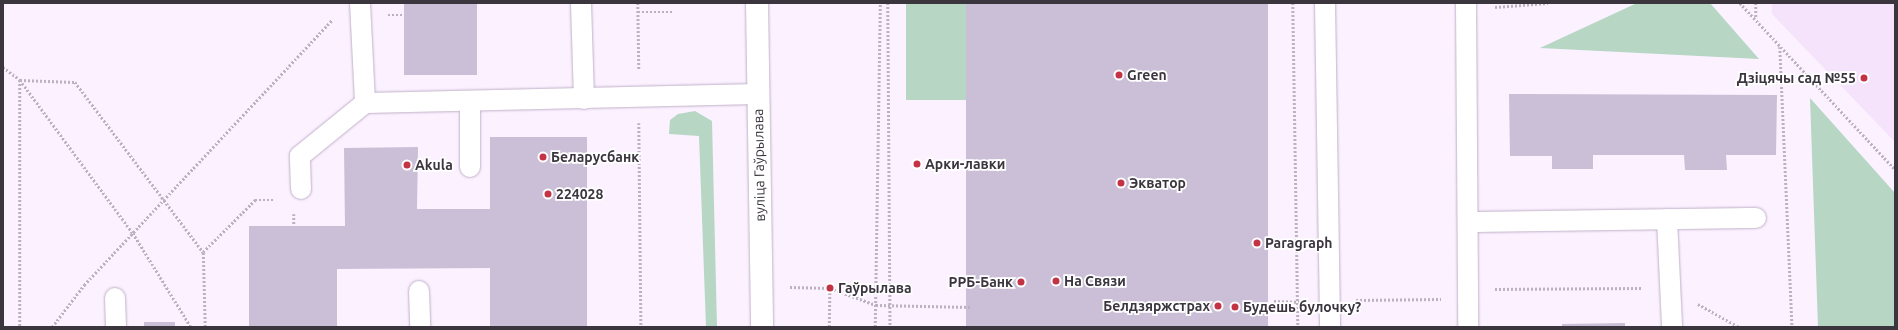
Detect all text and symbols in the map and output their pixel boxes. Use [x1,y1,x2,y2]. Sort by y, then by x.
place label: Green [1127,67,1167,83]
marker: Green [1114,70,1124,80]
place label: Дзіцячы сад №55 [1737,70,1856,86]
marker: Дзіцячы сад №55 [1859,73,1869,83]
street label: вуліца Гаўрылава [750,108,768,222]
place label: Беларусбанк [551,149,639,165]
marker: Беларусбанк [538,152,548,162]
place label: Арки-лавки [925,156,1005,172]
place label: Akula [415,157,453,173]
marker: Арки-лавки [912,159,922,169]
marker: Akula [402,160,412,170]
place label: Экватор [1129,175,1186,191]
marker: Экватор [1116,178,1126,188]
place label: 224028 [556,186,603,202]
marker: 224028 [543,189,553,199]
place label: Paragraph [1265,235,1333,251]
marker: Paragraph [1252,238,1262,248]
place label: На Связи [1064,273,1126,289]
place label: РРБ-Банк [949,274,1013,290]
marker: На Связи [1051,276,1061,286]
marker: РРБ-Банк [1016,277,1026,287]
place label: Гаўрылава [838,280,912,296]
marker: Гаўрылава [825,283,835,293]
place label: Белдзяржстрах [1103,298,1210,314]
place label: Будешь булочку? [1243,299,1361,315]
marker: Белдзяржстрах [1213,301,1223,311]
marker: Будешь булочку? [1230,302,1240,312]

